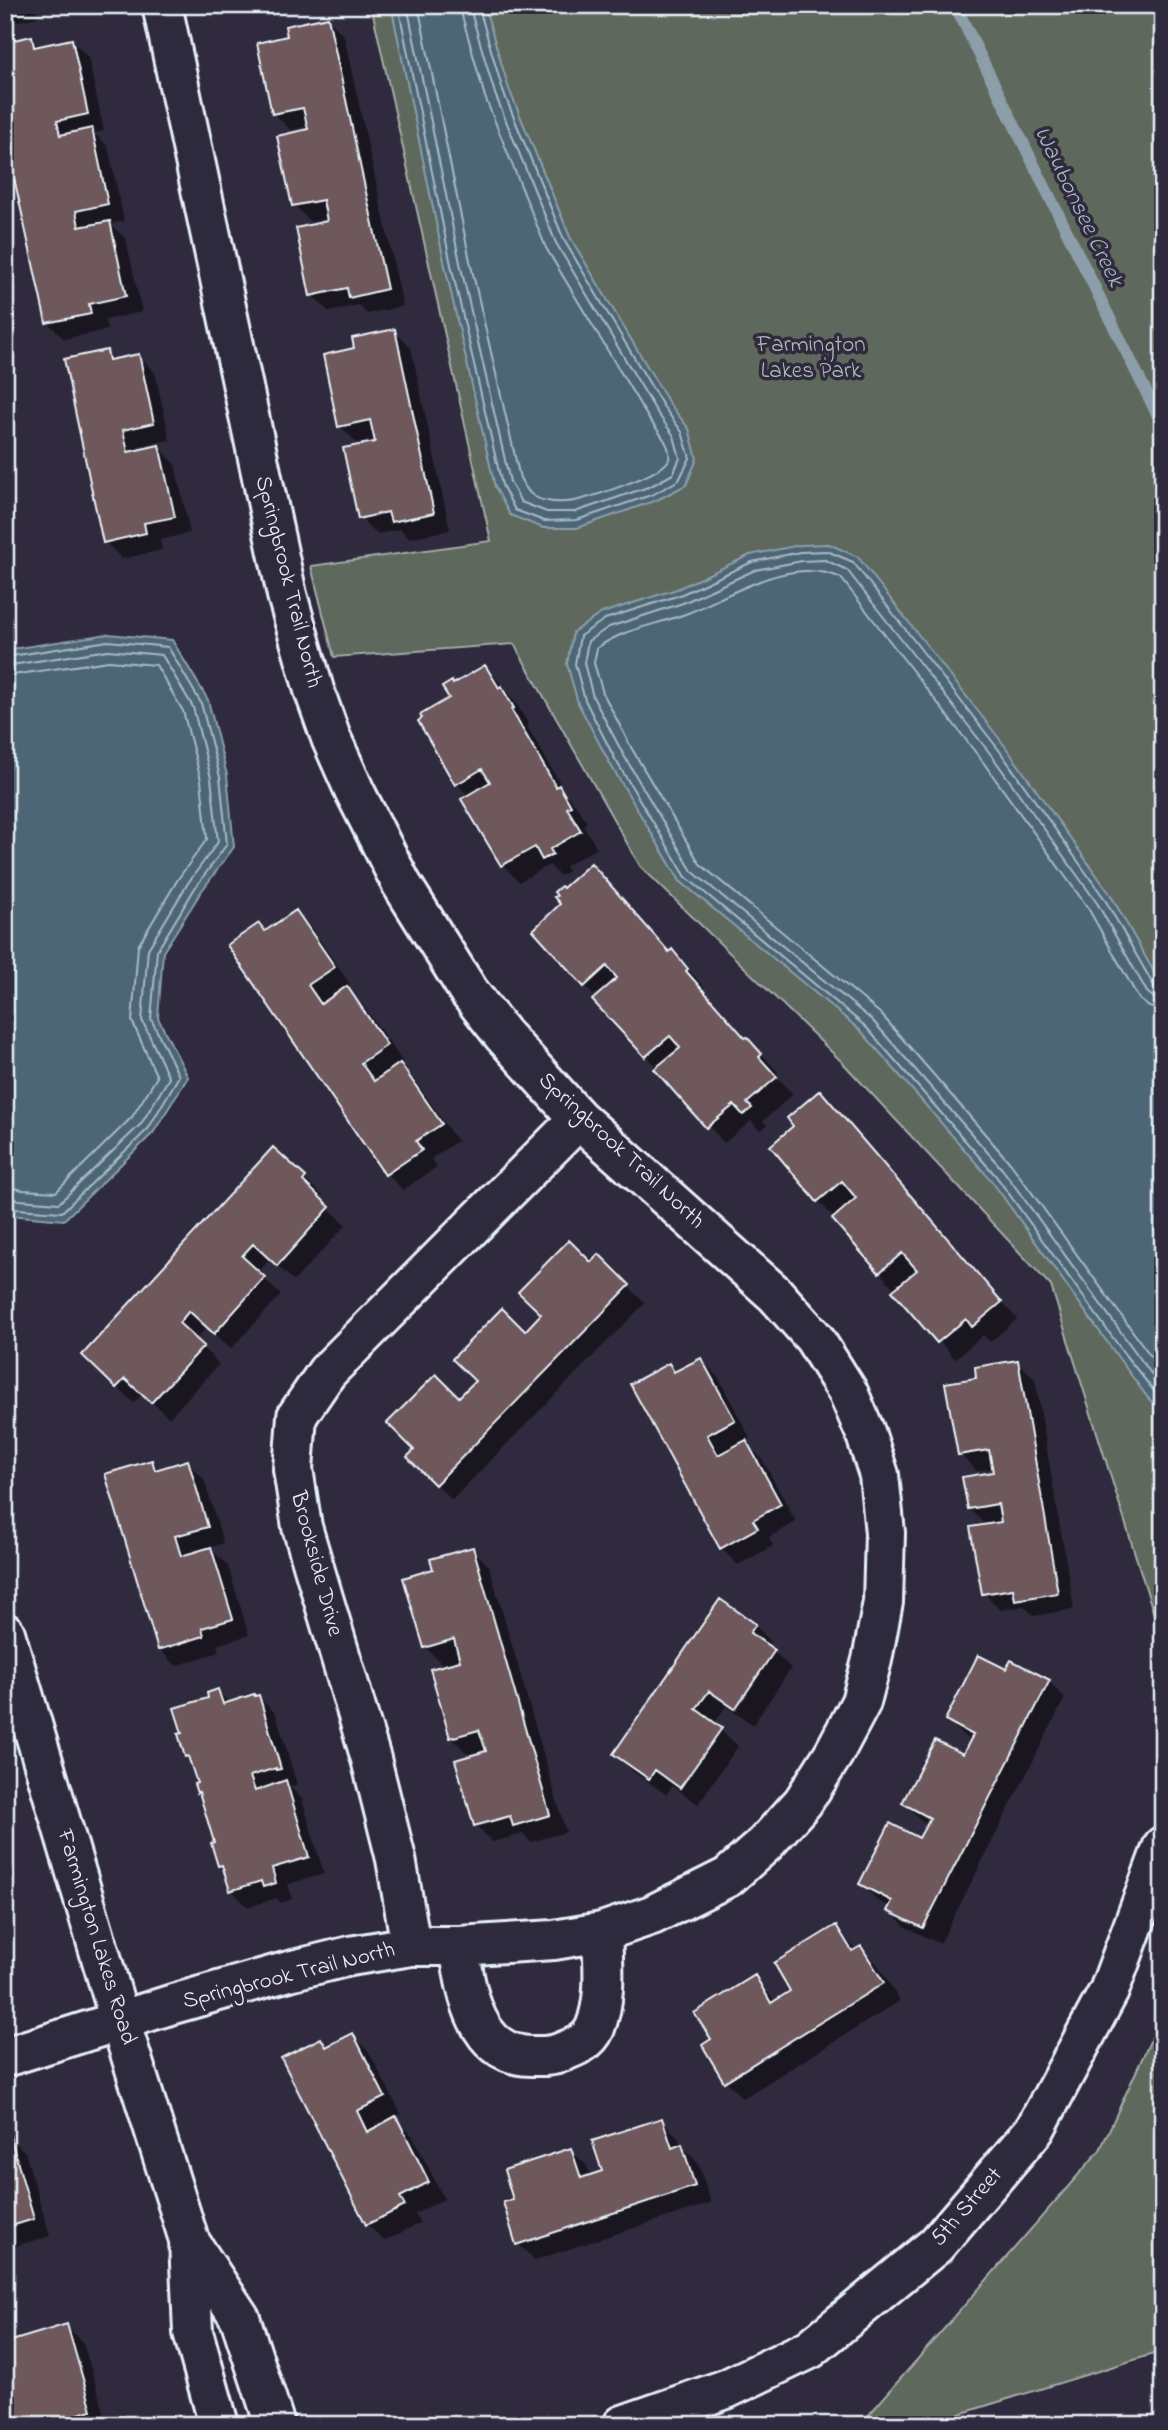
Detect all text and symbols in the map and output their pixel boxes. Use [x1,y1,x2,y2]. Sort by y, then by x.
water label: Waubonsee Creek [1024,121,1133,294]
park label: Farmington Lakes Park [755,329,866,388]
street label: Springbrook Trail North [245,473,330,692]
street label: Springbrook Trail North [530,1065,712,1238]
street label: Brookside Drive [281,1487,351,1641]
street label: Farmington Lakes Road [46,1824,145,2049]
street label: Springbrook Trail North [180,1934,399,2019]
street label: 5th Street [923,2160,1011,2254]

